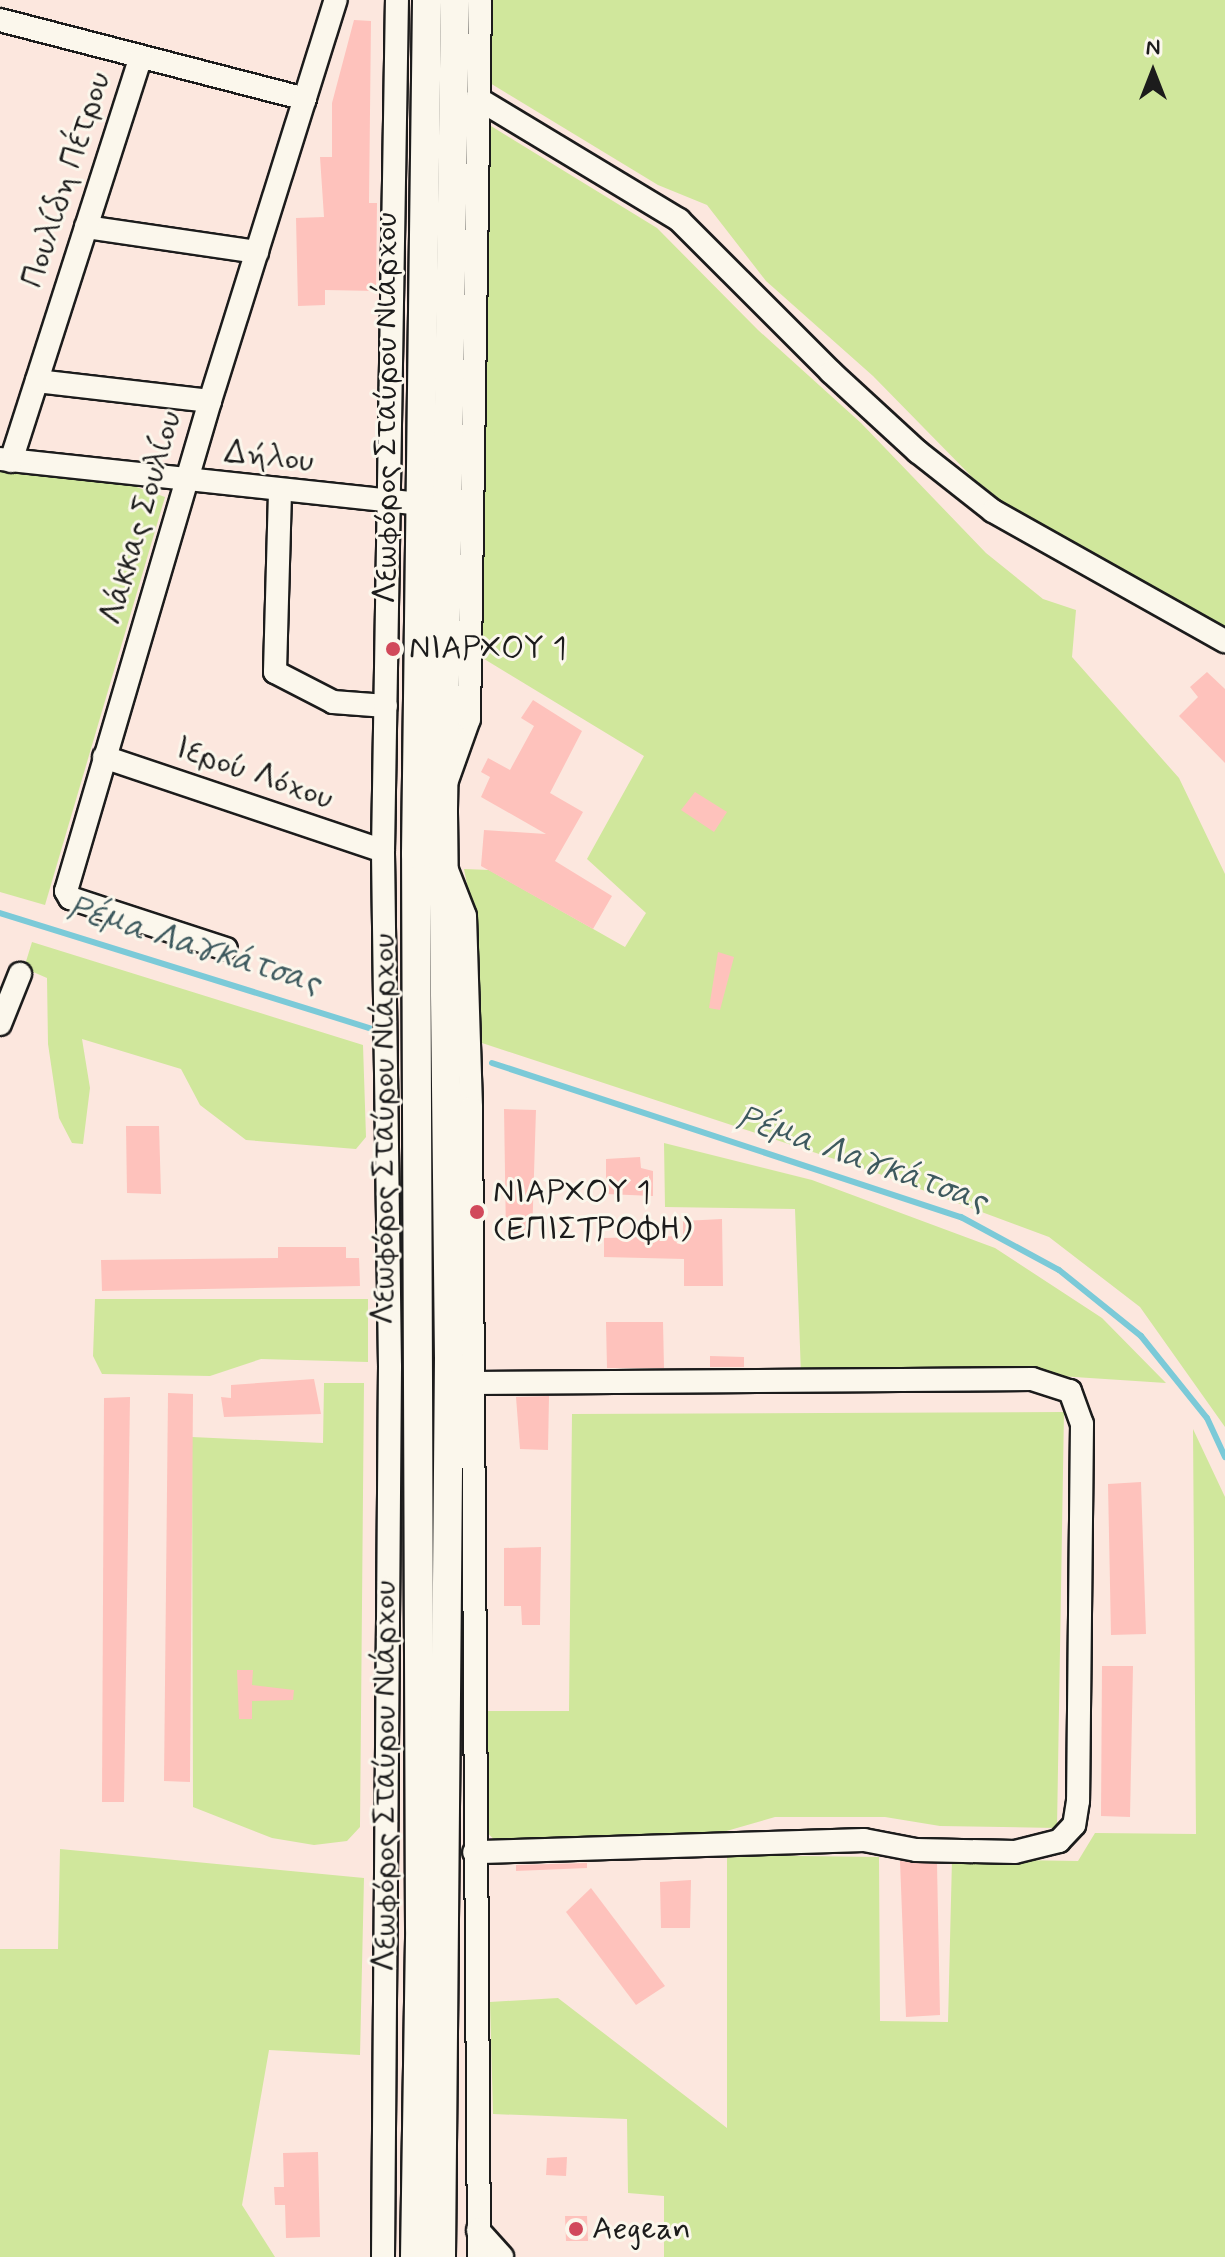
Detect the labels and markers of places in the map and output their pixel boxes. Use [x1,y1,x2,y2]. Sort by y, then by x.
place label: ΝΙΑΡΧΟΥ 1 [409,630,567,668]
marker: ΝΙΑΡΧΟΥ 1 [384,640,402,658]
place label: ΝΙΑΡΧΟΥ 1 (ΕΠΙΣΤΡΟΦΗ) [493,1175,692,1250]
marker: ΝΙΑΡΧΟΥ 1 (ΕΠΙΣΤΡΟΦΗ) [468,1203,486,1221]
place label: Aegean [592,2210,691,2248]
marker: Aegean [567,2220,585,2238]

